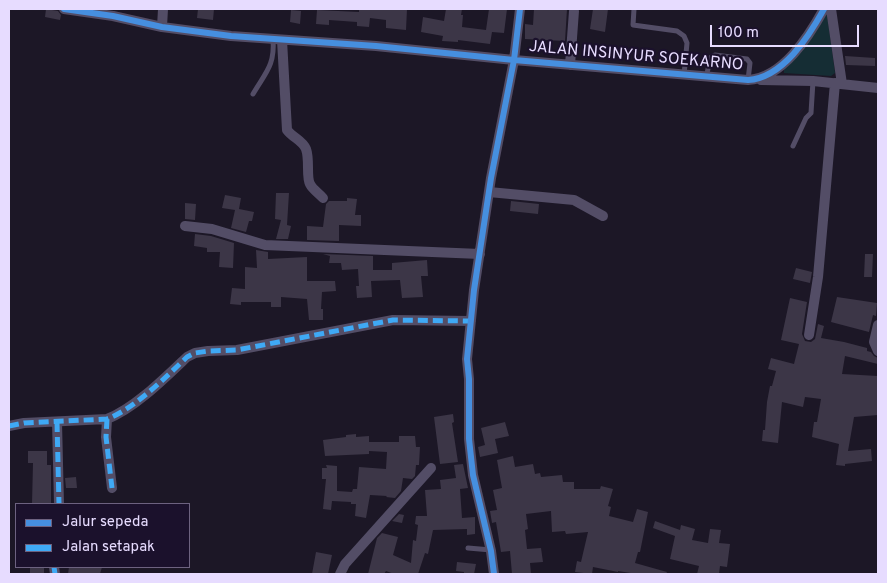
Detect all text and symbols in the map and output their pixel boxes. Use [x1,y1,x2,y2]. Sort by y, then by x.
scale bar [712,15,861,47]
text: 100 m [718,24,759,43]
street label: JALAN INSINYUR SOEKARNO [528,38,744,76]
legend [15,503,190,568]
text: Jalur sepeda [62,513,148,532]
text: Jalan setapak [62,538,155,557]

